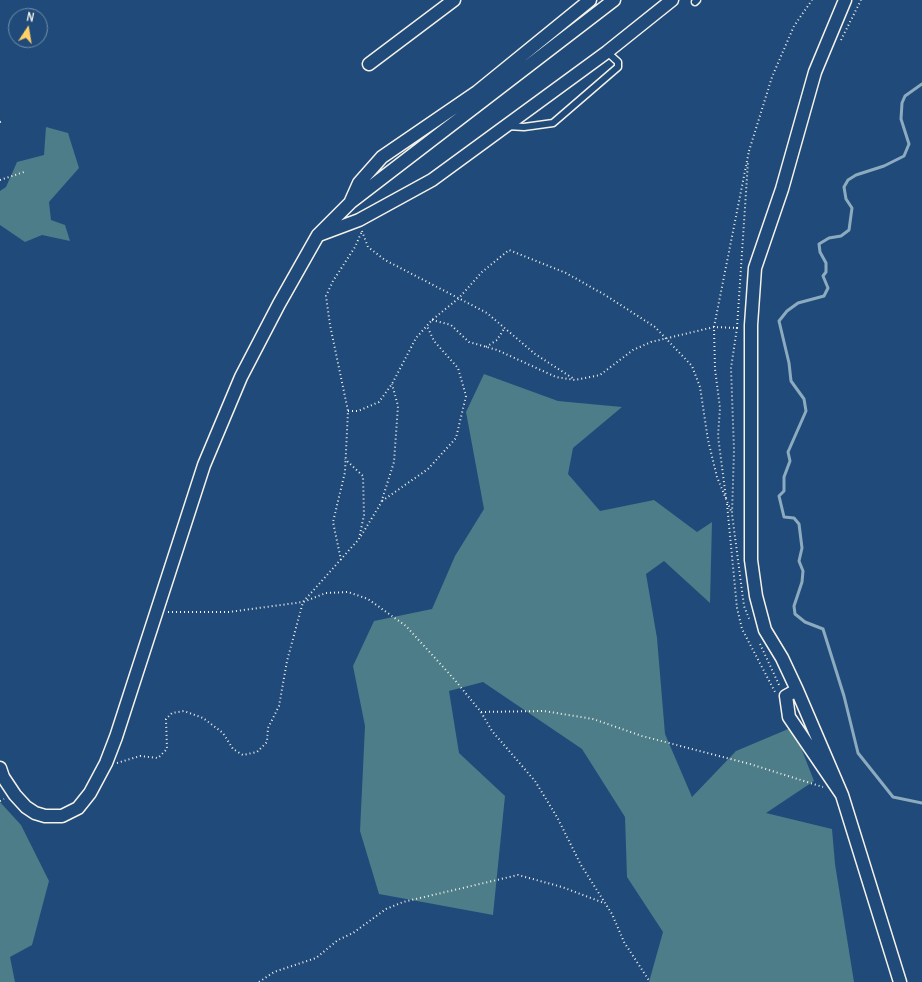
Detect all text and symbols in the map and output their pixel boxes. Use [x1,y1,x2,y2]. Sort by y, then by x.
north arrow [8,8,48,48]
text: N [25,10,35,25]

